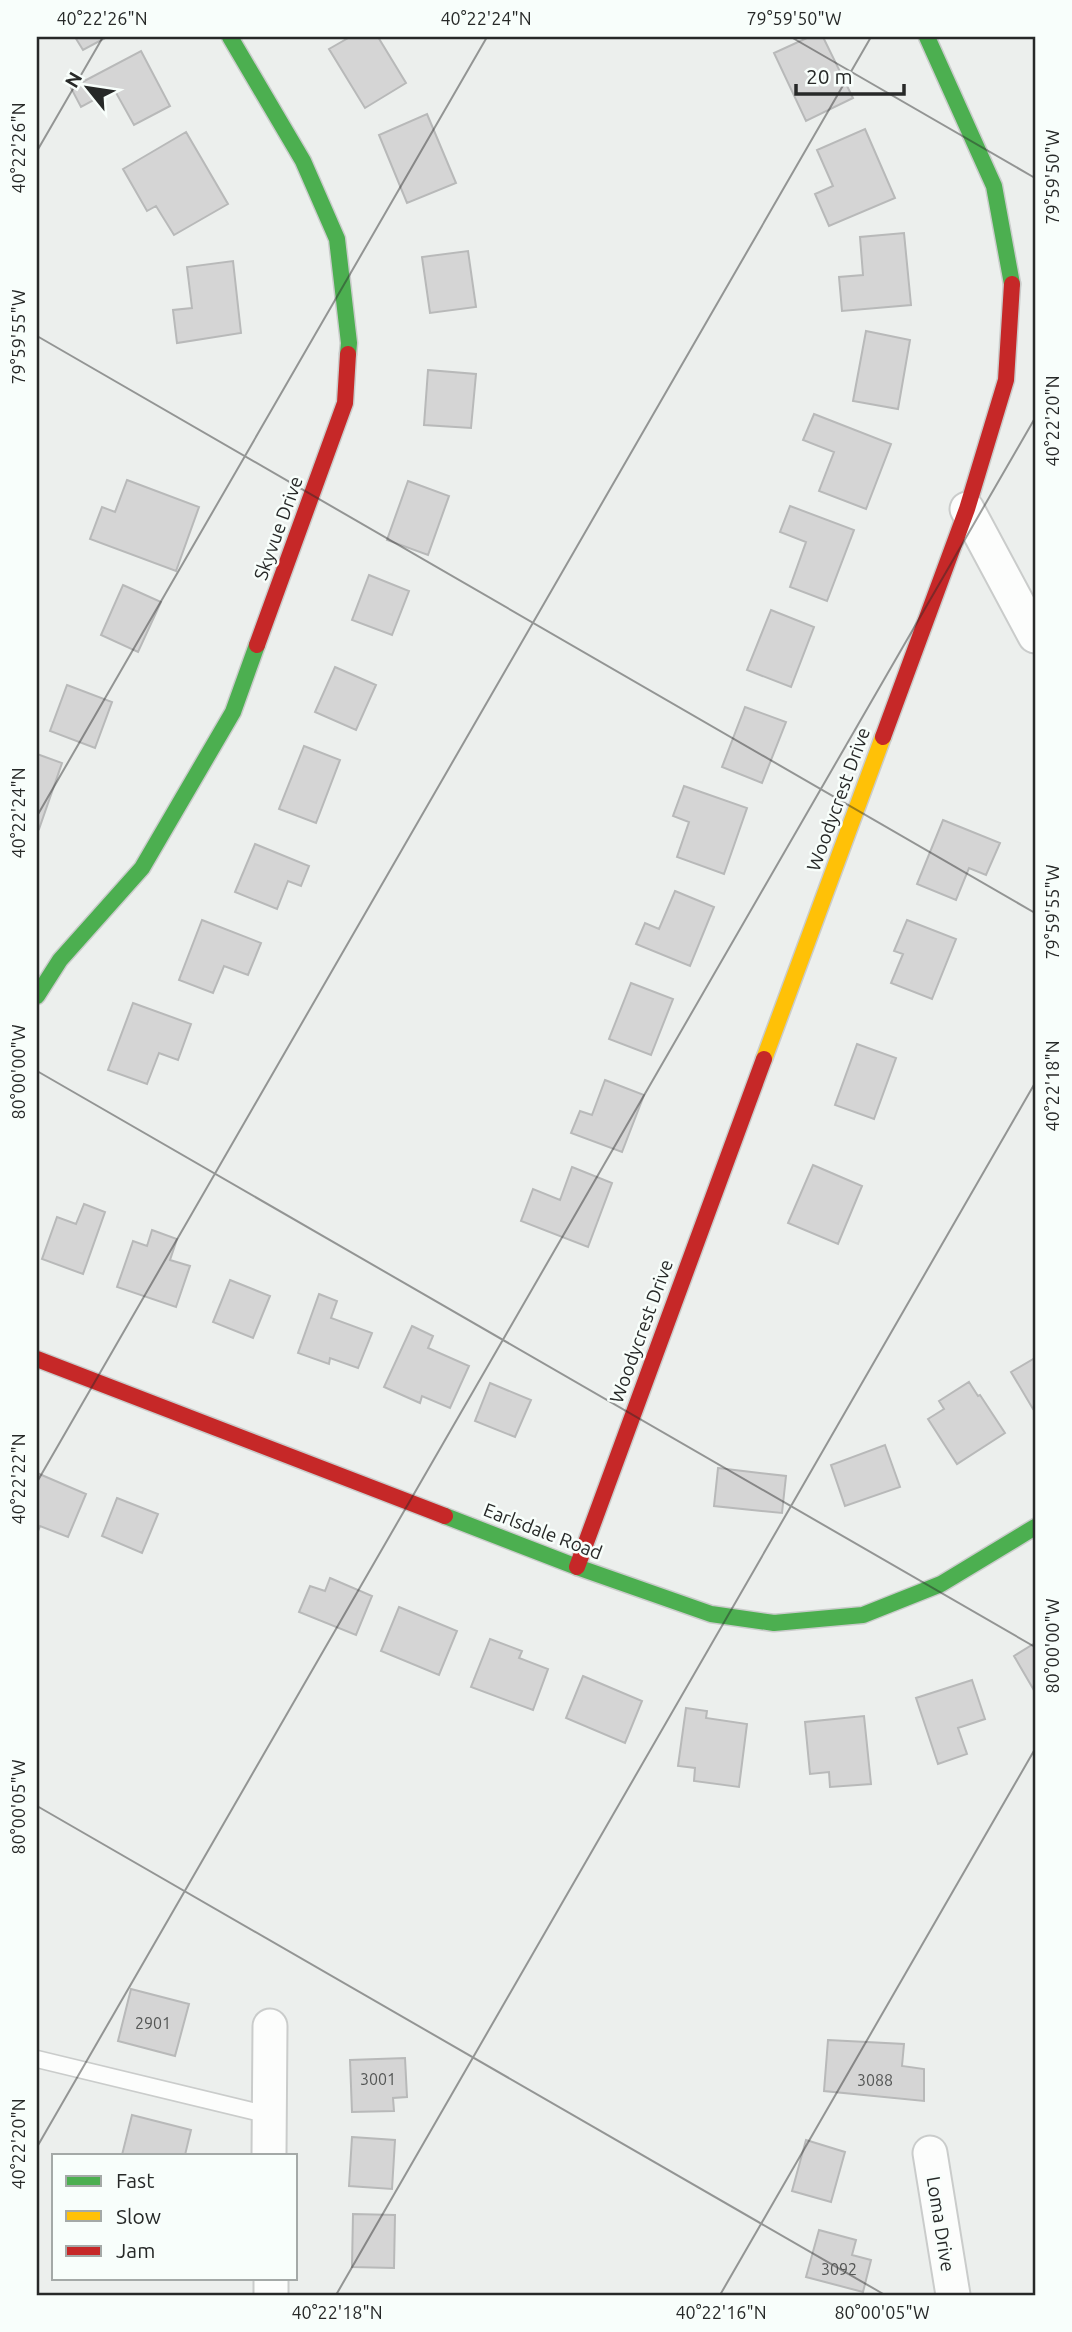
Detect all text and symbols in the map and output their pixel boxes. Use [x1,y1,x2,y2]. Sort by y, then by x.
text: 40°22'26"N [56,8,148,28]
text: 40°22'24"N [440,8,532,28]
text: 79°59'50"W [746,8,842,28]
north arrow [52,52,122,122]
scale bar [796,52,904,96]
text: 20 m [806,64,853,88]
text: N [60,68,86,91]
text: 40°22'26"N [8,102,28,194]
text: 79°59'50"W [1042,129,1062,225]
text: 79°59'55"W [8,289,28,385]
text: 40°22'20"N [1042,375,1062,467]
street label: Skyvue Drive [249,473,307,583]
street label: Woodycrest Drive [802,724,874,874]
text: 40°22'24"N [8,767,28,859]
text: 79°59'55"W [1042,864,1062,960]
text: 80°00'00"W [8,1024,28,1120]
text: 40°22'18"N [1042,1040,1062,1132]
street label: Woodycrest Drive [605,1256,677,1406]
text: 40°22'22"N [8,1433,28,1525]
street label: Earlsdale Road [481,1498,605,1564]
text: 80°00'00"W [1042,1598,1062,1694]
text: 80°00'05"W [8,1759,28,1855]
house number: 2901 [135,2014,171,2032]
house number: 3001 [360,2070,396,2088]
house number: 3088 [857,2071,893,2089]
text: 40°22'20"N [8,2098,28,2190]
legend [52,2154,298,2280]
text: Fast [116,2168,154,2192]
street label: Loma Drive [923,2175,959,2273]
text: Slow [116,2204,161,2228]
text: Jam [116,2238,155,2262]
house number: 3092 [821,2260,857,2278]
text: 40°22'18"N [291,2302,383,2322]
text: 40°22'16"N [675,2302,767,2322]
text: 80°00'05"W [834,2302,930,2322]

